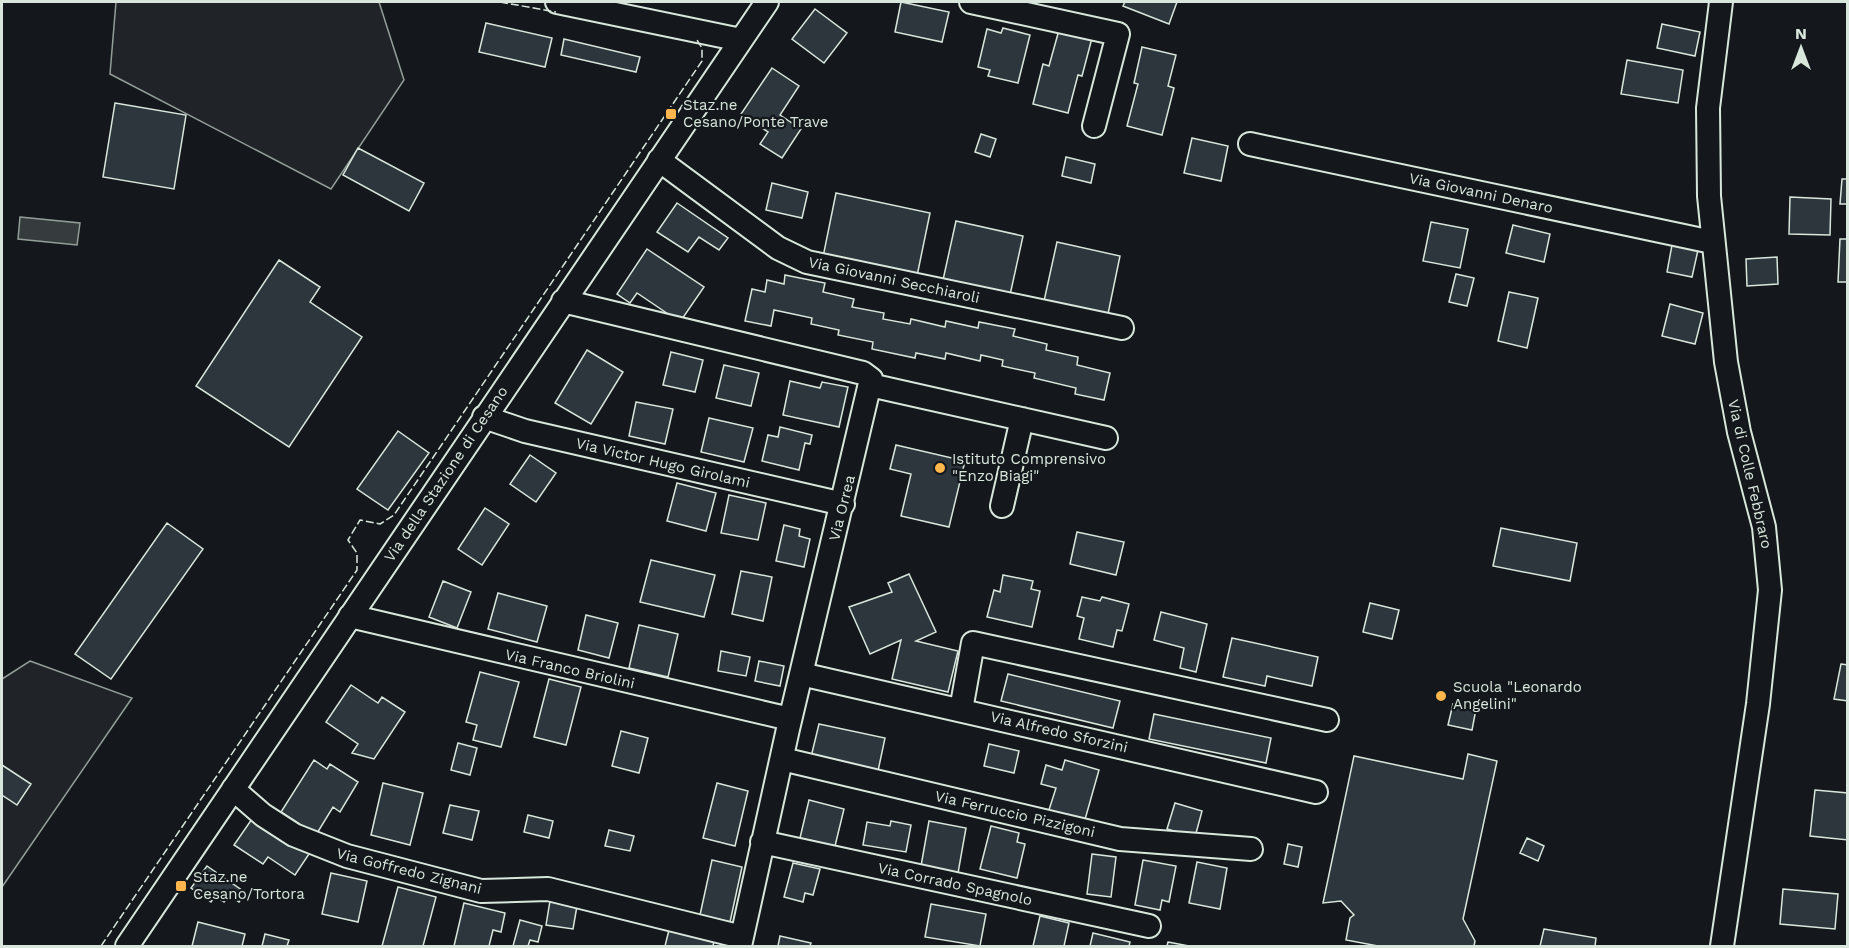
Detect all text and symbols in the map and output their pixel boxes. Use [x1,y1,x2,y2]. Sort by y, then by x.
north arrow [1771,18,1831,78]
text: N [1795,24,1807,43]
place label: Staz.ne Cesano/Ponte Trave [683,96,828,131]
marker: Staz.ne Cesano/Ponte Trave [664,107,678,121]
street label: Via Giovanni Denaro [1407,169,1555,217]
street label: Via Giovanni Secchiaroli [807,253,981,307]
street label: Via della Stazione di Cesano [380,383,512,565]
street label: Via di Colle Febbraro [1724,398,1776,550]
street label: Via Victor Hugo Girolami [574,434,752,492]
place label: Istituto Comprensivo "Enzo Biagi" [952,450,1106,485]
marker: Istituto Comprensivo "Enzo Biagi" [933,461,947,475]
street label: Via Orrea [825,473,859,543]
street label: Via Franco Briolini [503,645,637,693]
place label: Scuola "Leonardo Angelini" [1453,678,1582,713]
marker: Scuola "Leonardo Angelini" [1434,689,1448,703]
street label: Via Alfredo Sforzini [989,707,1129,757]
street label: Via Ferruccio Pizzigoni [933,787,1097,841]
street label: Via Goffredo Zignani [335,844,483,898]
street label: Via Corrado Spagnolo [876,859,1034,909]
place label: Staz.ne Cesano/Tortora [193,868,305,903]
marker: Staz.ne Cesano/Tortora [174,879,188,893]

